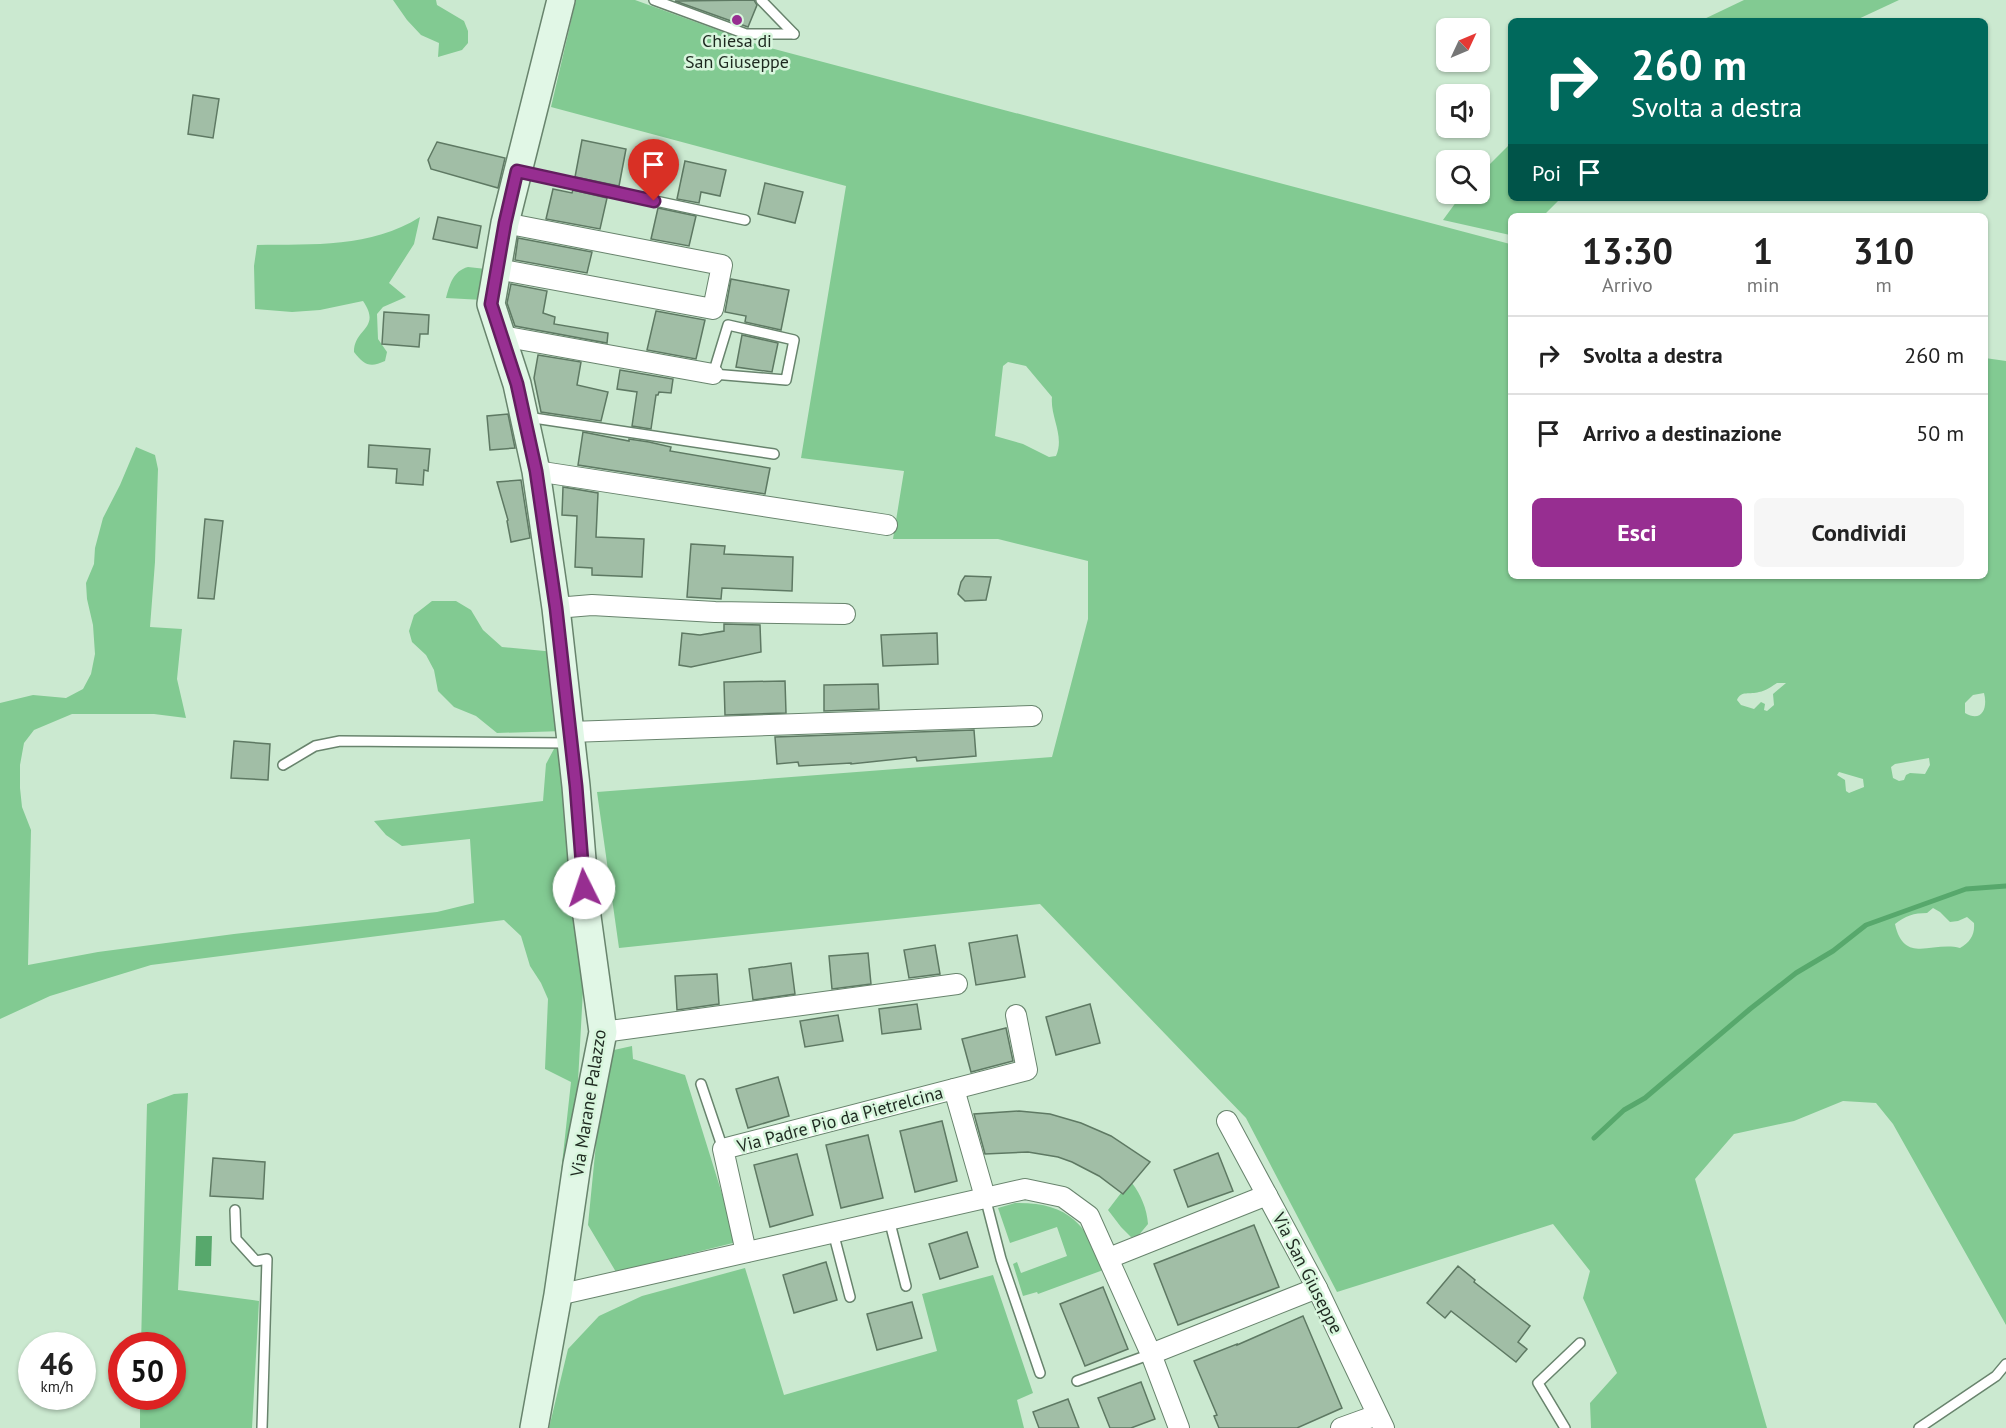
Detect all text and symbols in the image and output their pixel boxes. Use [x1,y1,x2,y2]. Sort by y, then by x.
marker: Chiesa di San Giuseppe [730,13,744,27]
north arrow [1436,18,1490,72]
map controls [1436,18,1490,204]
place label: Chiesa di San Giuseppe [685,29,789,73]
text: 260 m [1631,37,1747,92]
icon: right [1532,42,1610,120]
button: sound [1436,84,1490,138]
text: Svolta a destra [1631,90,1802,124]
pin [628,139,679,201]
icon: arrive [637,148,670,181]
button: search [1436,150,1490,204]
icon: arrive [1573,156,1606,189]
text: Poi [1532,159,1561,187]
text: 13:30 [1582,227,1673,274]
text: 1 [1753,227,1773,274]
text: 310 [1853,227,1914,274]
text: Arrivo [1602,272,1653,298]
text: min [1747,272,1779,298]
text: m [1876,272,1892,298]
icon: right [1532,339,1565,372]
text: Svolta a destra [1583,341,1723,369]
text: 260 m [1904,341,1964,369]
icon: arrive [1532,417,1565,450]
text: Arrivo a destinazione [1583,419,1782,447]
text: 50 m [1916,419,1964,447]
button: Esci [1532,498,1742,567]
button: Condividi [1754,498,1964,567]
position arrow [552,856,616,920]
street label: Via Marane Palazzo [565,1028,611,1179]
street label: Via Padre Pio da Pietrelcina [734,1080,945,1158]
street label: Via San Giuseppe [1267,1208,1348,1337]
speed limit sign: 50 [108,1332,186,1410]
text: 46 [40,1344,74,1383]
text: km/h [41,1377,73,1396]

